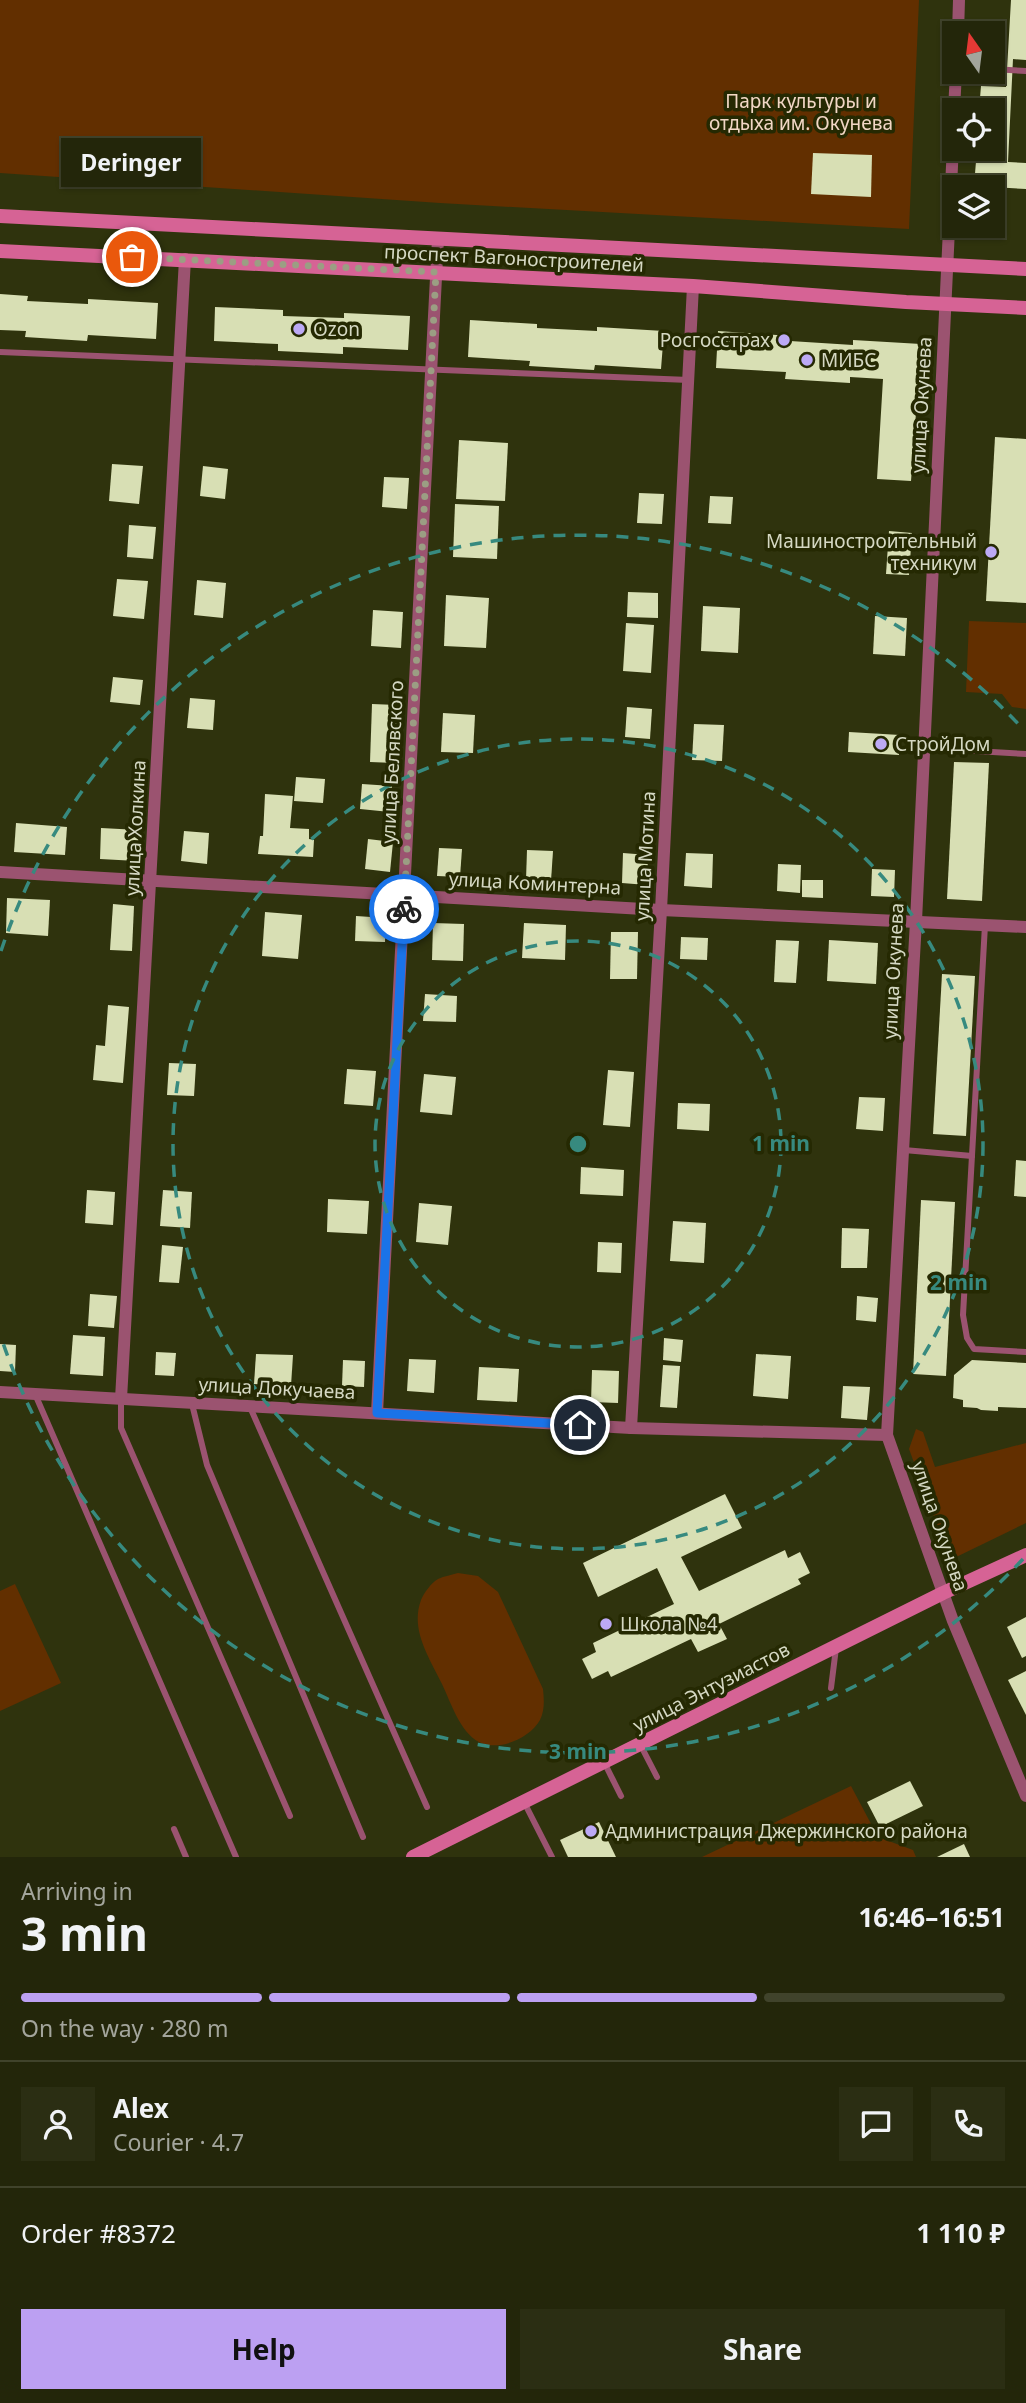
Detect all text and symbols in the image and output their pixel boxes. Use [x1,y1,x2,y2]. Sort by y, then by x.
north arrow [942,21,1004,84]
map controls [942,21,1005,238]
park label: Парк культуры и отдыха им. Окунева [709,88,893,136]
button: locate [942,98,1005,161]
callout: Deringer [62,138,202,187]
text: Deringer [80,146,182,178]
button: layers [942,175,1005,238]
pin [102,227,162,287]
icon: bag [113,238,151,276]
street label: проспект Вагоностроителей [383,238,645,278]
place label: Ozon [313,316,360,342]
marker: Ozon [291,321,307,337]
place label: Росгосстрах [660,327,770,353]
marker: Росгосстрах [776,332,792,348]
street label: улица Окунева [904,336,938,474]
place label: МИБС [821,347,876,373]
marker: МИБС [799,352,815,368]
place label: Машиностроительный техникум [766,528,977,576]
marker: Машиностроительный техникум [983,544,999,560]
street label: улица Белявского [375,680,409,844]
place label: СтройДом [895,731,990,757]
marker: СтройДом [873,736,889,752]
street label: улица Холкина [118,759,152,897]
street label: улица Мотина [629,790,661,922]
street label: улица Коминтерна [448,866,622,900]
courier [369,874,439,944]
icon: bike [385,890,423,928]
street label: улица Окунева [876,902,910,1040]
text: 1 min [752,1129,810,1157]
centre of rings [566,1132,590,1156]
text: 2 min [930,1268,988,1296]
street label: улица Докучаева [198,1371,356,1405]
pin [550,1395,610,1455]
icon: home [561,1406,599,1444]
street label: улица Окунева [905,1457,975,1595]
place label: Школа №4 [620,1611,718,1637]
marker: Школа №4 [598,1616,614,1632]
street label: улица Энтузиастов [628,1636,794,1738]
text: 3 min [549,1737,607,1765]
place label: Администрация Джержинского района [605,1818,968,1844]
marker: Администрация Джержинского района [583,1823,599,1839]
text: Arriving in [21,1875,133,1907]
text: 16:46–16:51 [858,1899,1005,1935]
text: 3 min [21,1902,148,1964]
text: On the way · 280 m [21,2012,228,2044]
button: person [21,2087,95,2161]
button: chat [839,2087,913,2161]
button: phone [931,2087,1005,2161]
text: Alex [113,2090,169,2126]
text: Courier · 4.7 [113,2126,244,2158]
text: Order #8372 [21,2215,176,2251]
text: 1 110 ₽ [916,2215,1005,2251]
button: Help [21,2309,506,2389]
button: Share [520,2309,1005,2389]

